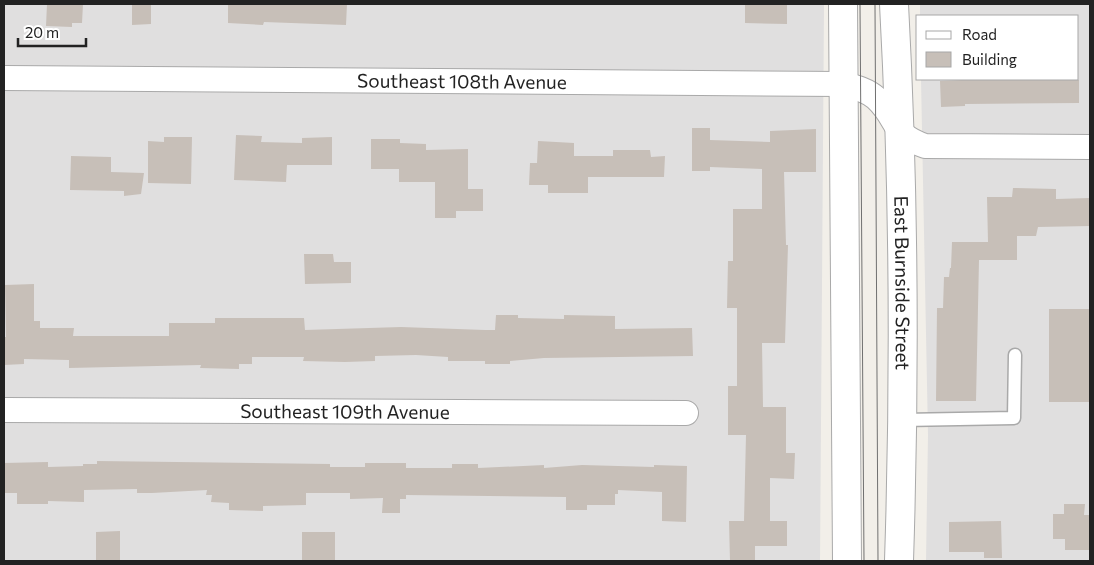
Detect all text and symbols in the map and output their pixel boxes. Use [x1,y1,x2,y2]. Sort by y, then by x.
scale bar [18,15,85,47]
legend [916,15,1079,80]
text: 20 m [25,23,59,41]
text: Road [962,25,997,43]
text: Building [962,50,1017,68]
street label: Southeast 108th Avenue [357,69,567,93]
street label: East Burnside Street [890,195,915,370]
street label: Southeast 109th Avenue [240,399,450,423]

